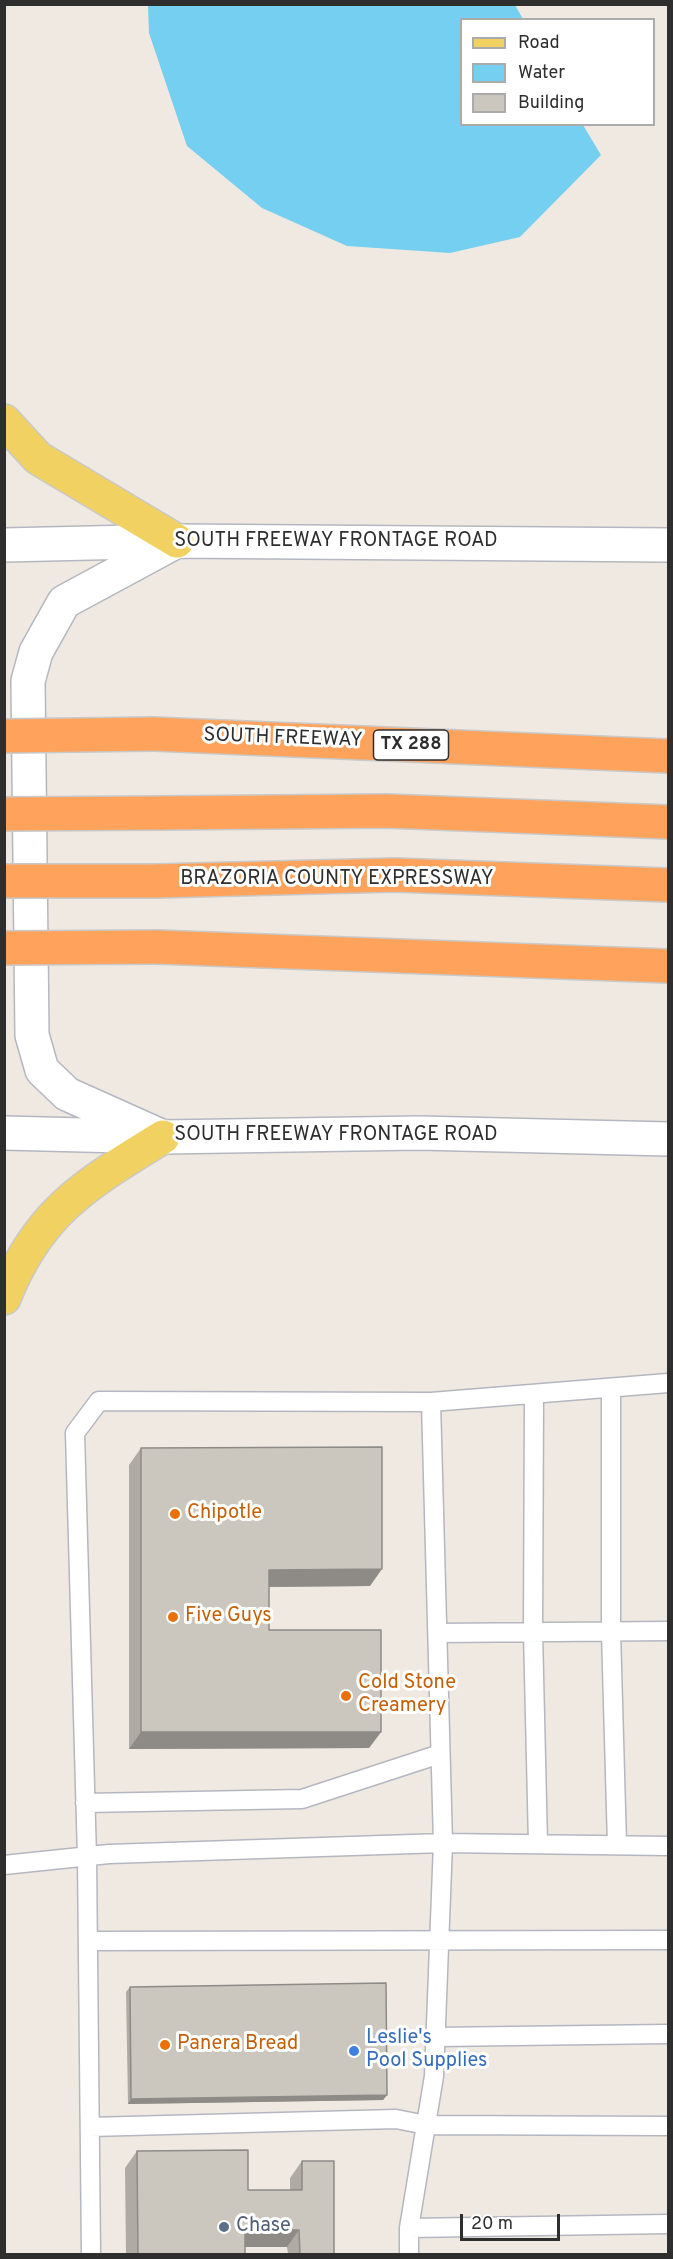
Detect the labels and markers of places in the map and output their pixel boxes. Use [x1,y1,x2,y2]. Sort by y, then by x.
place label: Chipotle [187,1502,262,1526]
marker: Chipotle [168,1507,182,1521]
place label: Five Guys [185,1605,272,1629]
marker: Five Guys [166,1610,180,1624]
place label: Cold Stone Creamery [358,1672,456,1719]
marker: Cold Stone Creamery [339,1689,353,1703]
place label: Leslie's Pool Supplies [366,2027,487,2074]
place label: Panera Bread [177,2033,298,2057]
marker: Panera Bread [158,2038,172,2052]
marker: Leslie's Pool Supplies [347,2044,361,2058]
place label: Chase [236,2215,291,2239]
marker: Chase [217,2220,231,2234]

